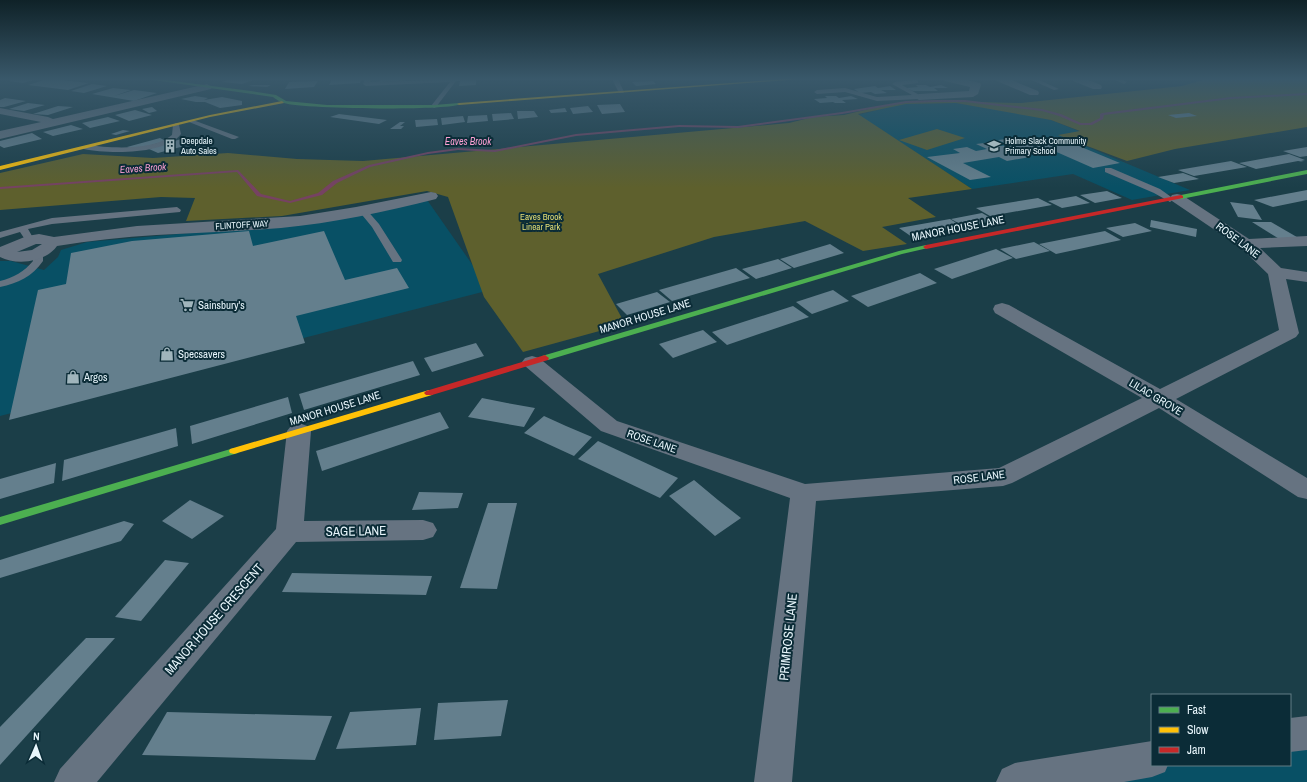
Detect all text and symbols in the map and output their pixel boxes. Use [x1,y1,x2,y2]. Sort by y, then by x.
place label: Deepdale Auto Sales [180,135,217,157]
water label: Eaves Brook [445,135,492,148]
place label: Holme Slack Community Primary School [1005,135,1087,157]
building icon: Deepdale Auto Sales [162,138,178,154]
school or university icon: Holme Slack Community Primary School [986,138,1002,154]
water label: Eaves Brook [119,160,168,176]
park label: Eaves Brook Linear Park [520,211,562,233]
street label: MANOR HOUSE LANE [910,212,1006,244]
street label: FLINTOFF WAY [215,218,269,232]
street label: ROSE LANE [1213,219,1263,261]
street label: MANOR HOUSE LANE [598,296,692,336]
supermarket icon: Sainsbury's [179,297,195,313]
place label: Sainsbury's [198,298,245,312]
shop icon: Specsavers [159,346,175,362]
place label: Specsavers [178,347,226,361]
shop icon: Argos [65,369,81,385]
place label: Argos [83,370,108,384]
street label: LILAC GROVE [1127,376,1185,418]
street label: MANOR HOUSE LANE [288,388,382,428]
street label: ROSE LANE [625,426,679,456]
street label: ROSE LANE [953,467,1005,487]
street label: SAGE LANE [326,522,386,540]
street label: MANOR HOUSE CRESCENT [161,559,267,678]
street label: PRIMROSE LANE [775,593,801,681]
legend [1151,694,1291,766]
text: Fast [1187,702,1206,718]
text: Slow [1187,722,1209,738]
north arrow [16,726,56,766]
text: N [33,729,40,743]
text: Jam [1187,742,1206,758]

